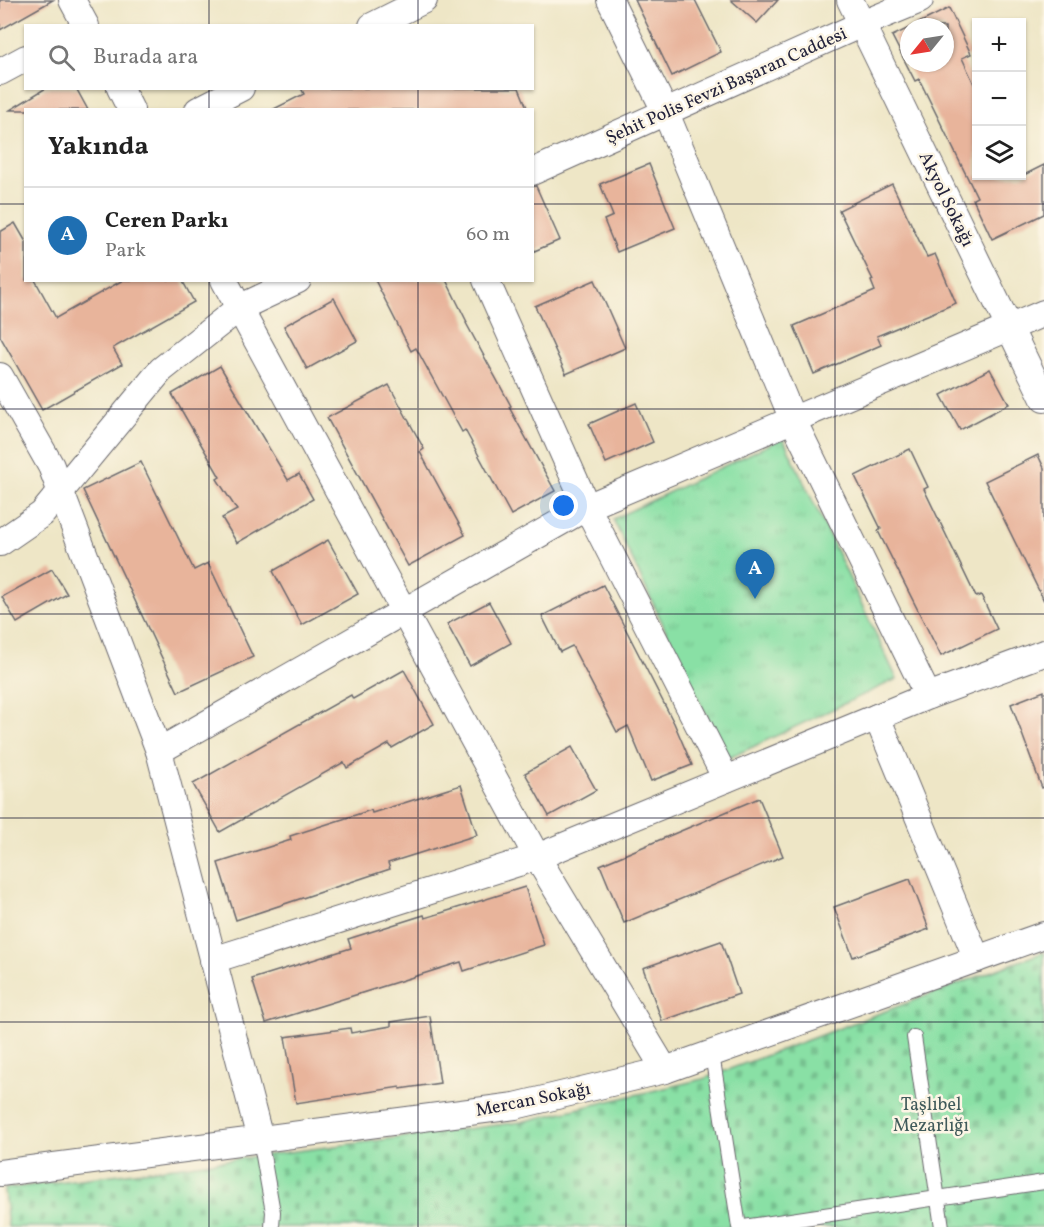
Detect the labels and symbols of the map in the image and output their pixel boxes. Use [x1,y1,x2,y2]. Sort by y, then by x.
north arrow [900,18,954,72]
street label: Şehit Polis Fevzi Başaran Caddesi [602,22,851,151]
street label: Akyol Sokağı [912,148,979,251]
your location [549,491,578,520]
pin: A [736,550,774,599]
street label: Mercan Sokağı [474,1077,593,1124]
park label: Taşlıbel Mezarlığı [893,1093,969,1139]

